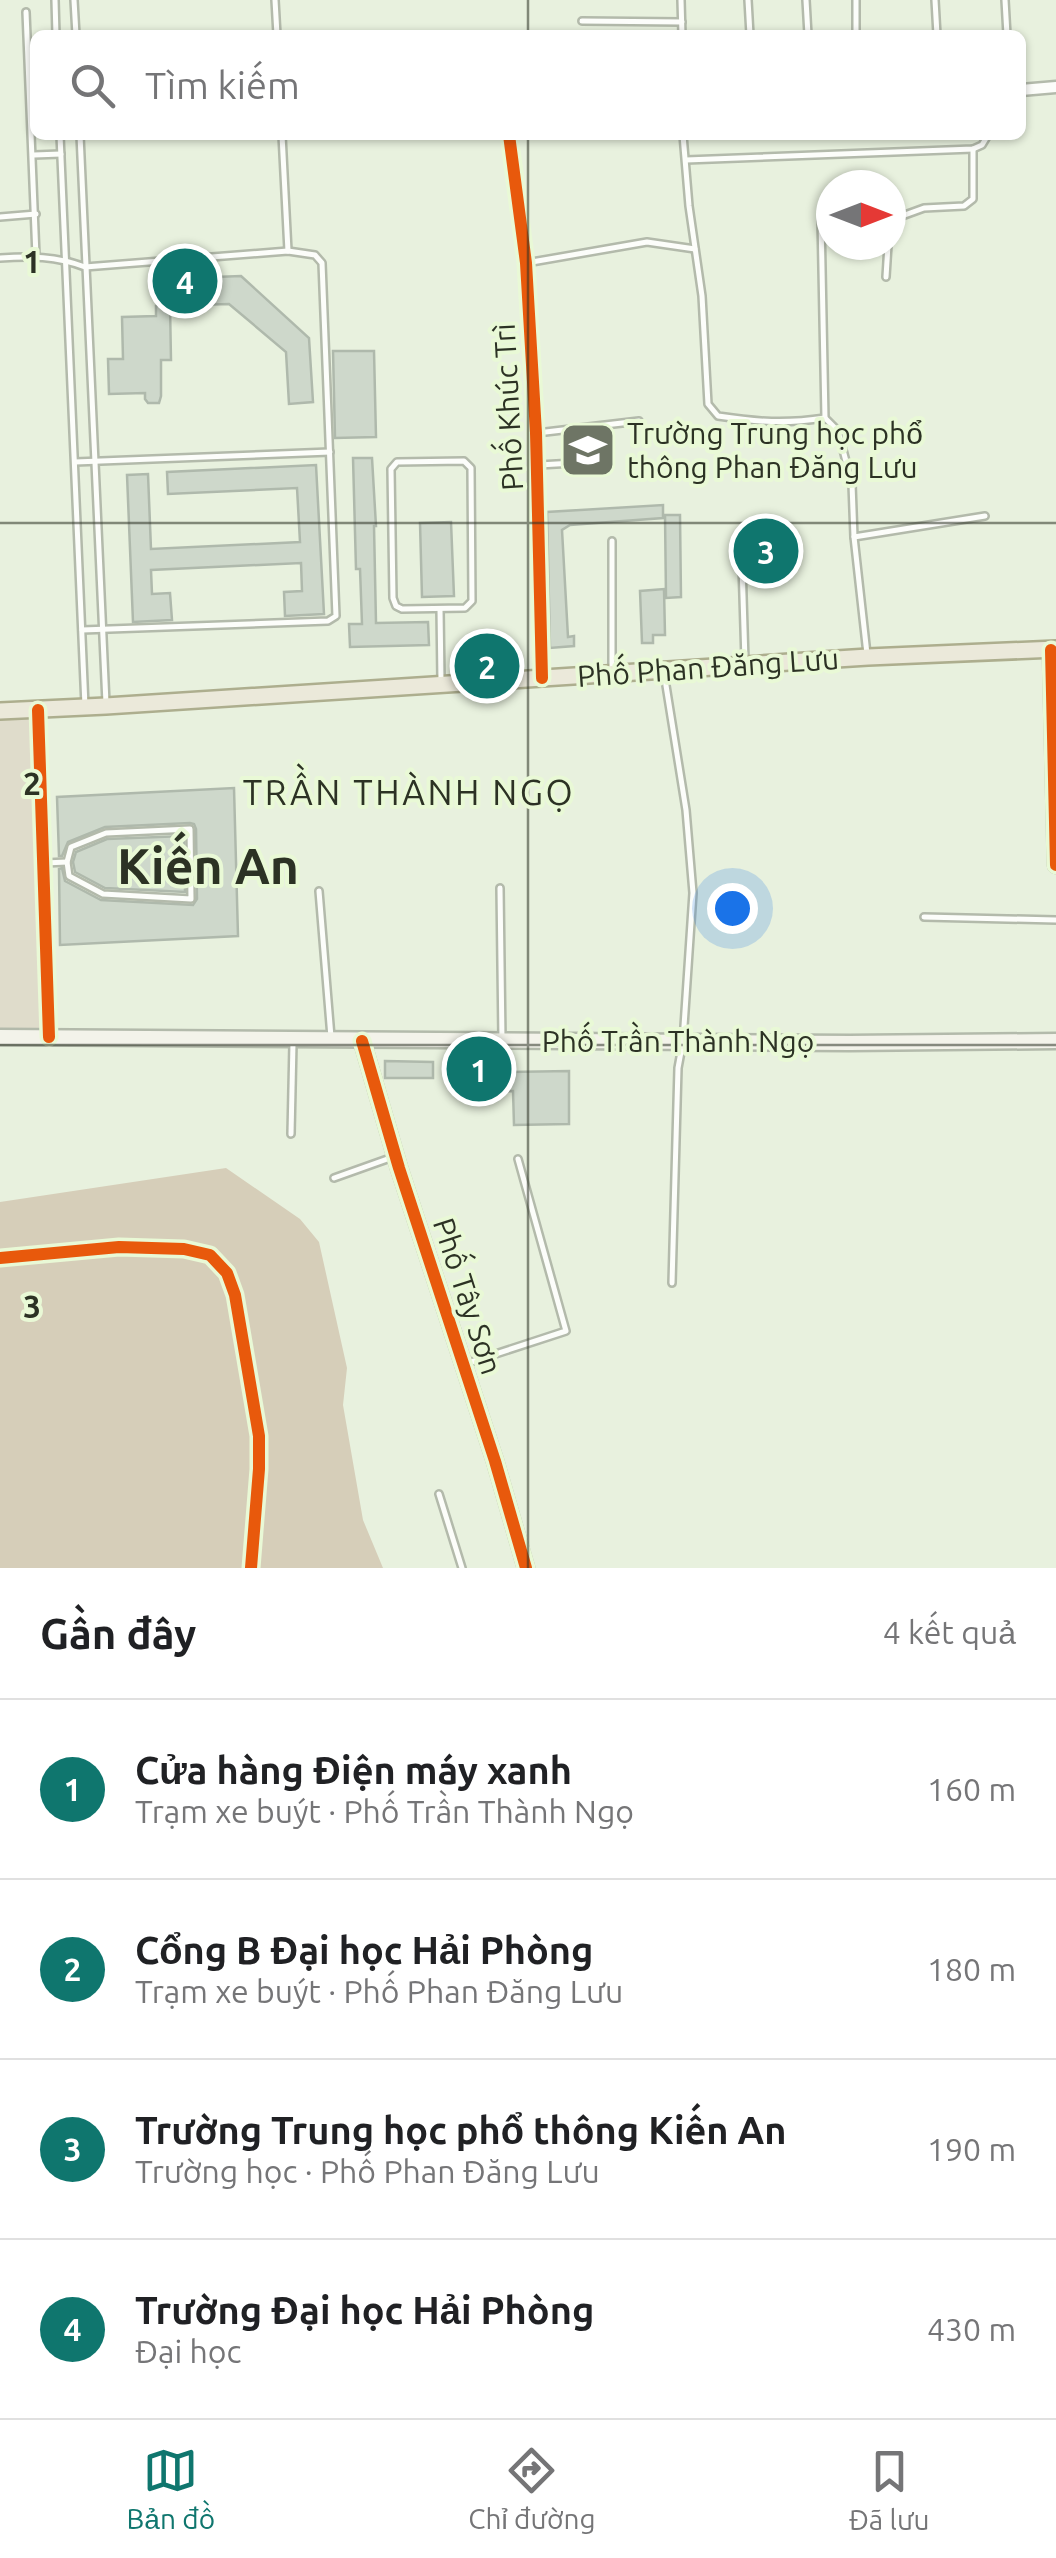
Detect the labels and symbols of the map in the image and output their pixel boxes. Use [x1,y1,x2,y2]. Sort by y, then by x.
north arrow [816,170,906,260]
text: 1 [23,243,41,279]
pin: 4 [152,244,218,318]
street label: Phố Khúc Trì [483,323,529,492]
place label: Trường Trung học phổ thông Phan Đăng Lưu [627,416,923,484]
school or university icon: Trường Trung học phổ thông Phan Đăng Lưu [558,420,618,480]
pin: 3 [734,514,798,588]
pin: 2 [454,628,520,704]
street label: Phố Phan Đăng Lưu [576,638,840,693]
district label: TRẦN THÀNH NGỌ [243,763,575,812]
text: 2 [23,765,41,801]
district label: Kiến An [117,831,299,893]
your location [707,883,758,934]
street label: Phố Trần Thành Ngọ [542,1021,814,1058]
pin: 1 [446,1032,512,1106]
street label: Phố Tây Sơn [427,1213,512,1378]
text: 3 [23,1288,41,1324]

